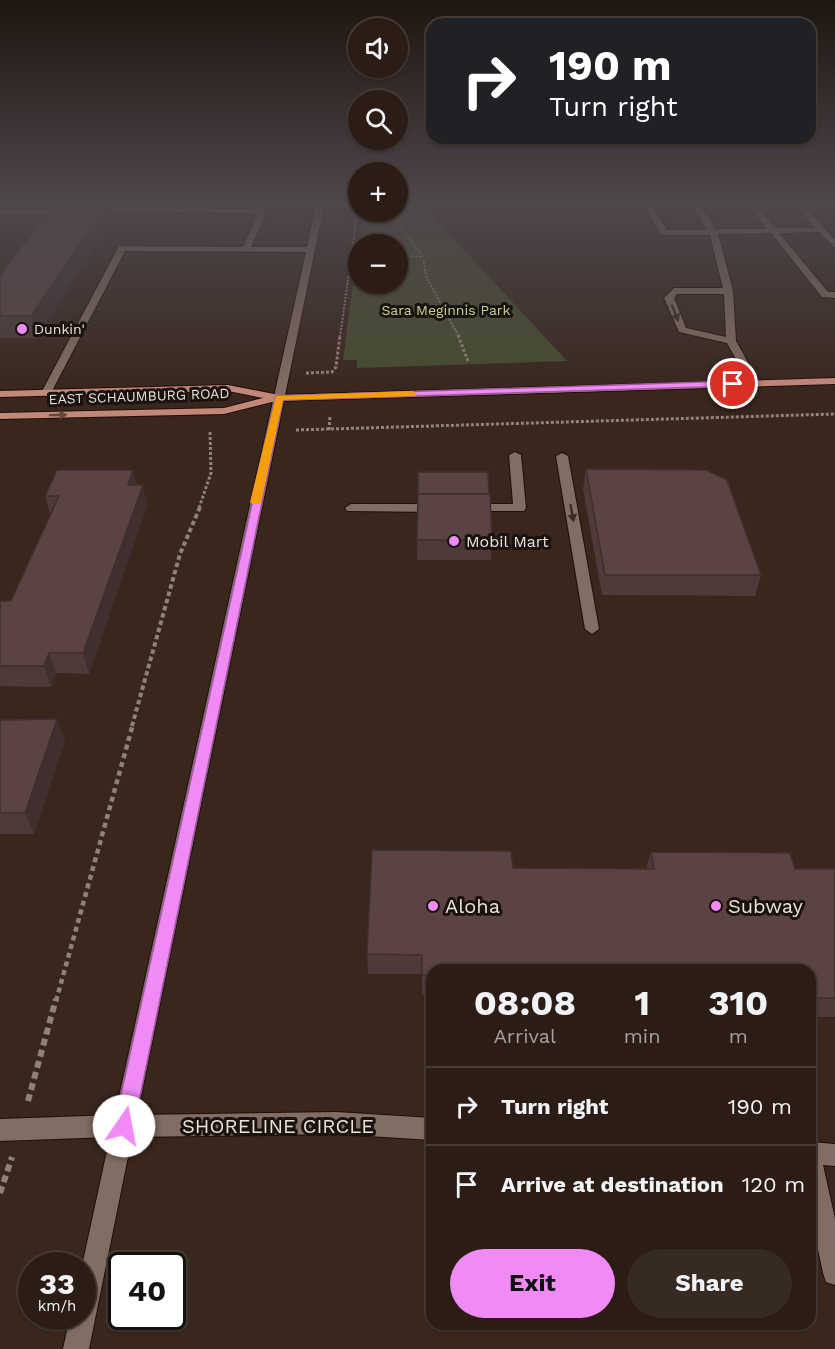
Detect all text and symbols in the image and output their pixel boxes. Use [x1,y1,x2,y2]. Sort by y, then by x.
map controls [348,18,408,294]
button: sound [348,18,408,78]
text: 190 m [549,41,672,90]
icon: right [450,42,528,120]
button: search [348,90,408,150]
text: Turn right [549,91,678,123]
button: + [348,162,408,222]
button: − [348,234,408,294]
park label: Sara Meginnis Park [381,302,511,318]
one-way arrow [670,305,680,323]
place label: Dunkin' [34,321,85,337]
marker: Dunkin' [15,322,29,336]
pin [707,358,758,409]
icon: arrive [716,367,749,400]
street label: EAST SCHAUMBURG ROAD [48,385,230,407]
one-way arrow [49,410,68,420]
one-way arrow [567,504,576,523]
place label: Mobil Mart [466,532,549,551]
marker: Mobil Mart [447,534,461,548]
place label: Aloha [445,894,500,918]
place label: Subway [728,894,804,918]
marker: Aloha [426,899,440,913]
marker: Subway [709,899,723,913]
text: 08:08 [474,982,576,1024]
text: 1 [634,982,650,1024]
text: 310 [708,982,768,1024]
text: Arrival [494,1024,556,1048]
text: min [624,1024,661,1048]
text: m [729,1024,748,1048]
icon: right [450,1090,483,1123]
position arrow [92,1094,156,1158]
text: Turn right [501,1094,608,1119]
text: 190 m [728,1094,792,1119]
street label: SHORELINE CIRCLE [182,1114,374,1138]
icon: arrive [450,1168,483,1201]
text: Arrive at destination [501,1172,724,1197]
text: 120 m [742,1172,805,1197]
button: Exit [450,1249,615,1318]
button: Share [627,1249,792,1318]
speed limit sign: 40 [108,1252,186,1330]
text: 33 [39,1266,75,1301]
text: km/h [38,1297,76,1315]

